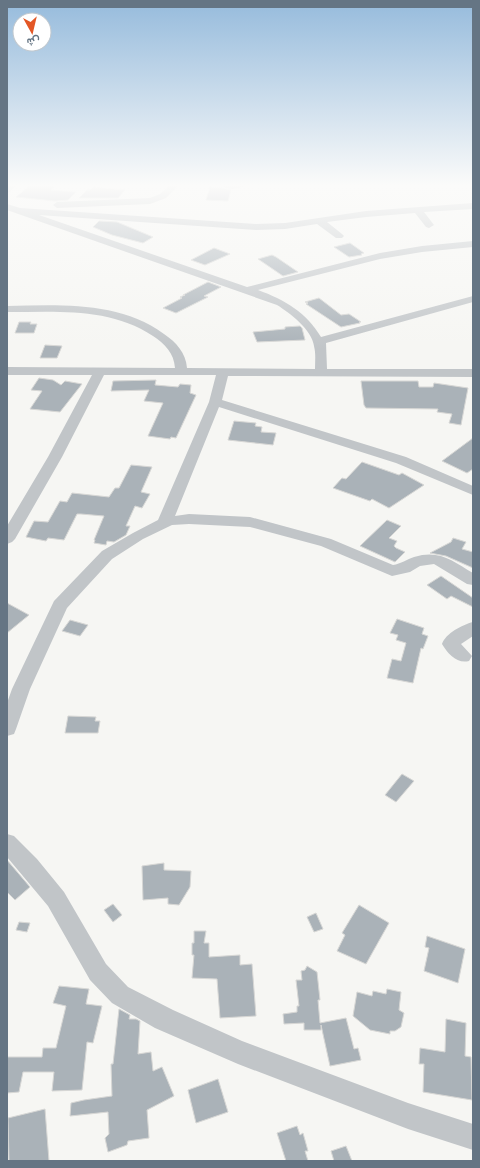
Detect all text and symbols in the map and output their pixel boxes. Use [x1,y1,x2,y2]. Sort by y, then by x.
north arrow [12,12,52,52]
text: ش [26,33,41,50]

